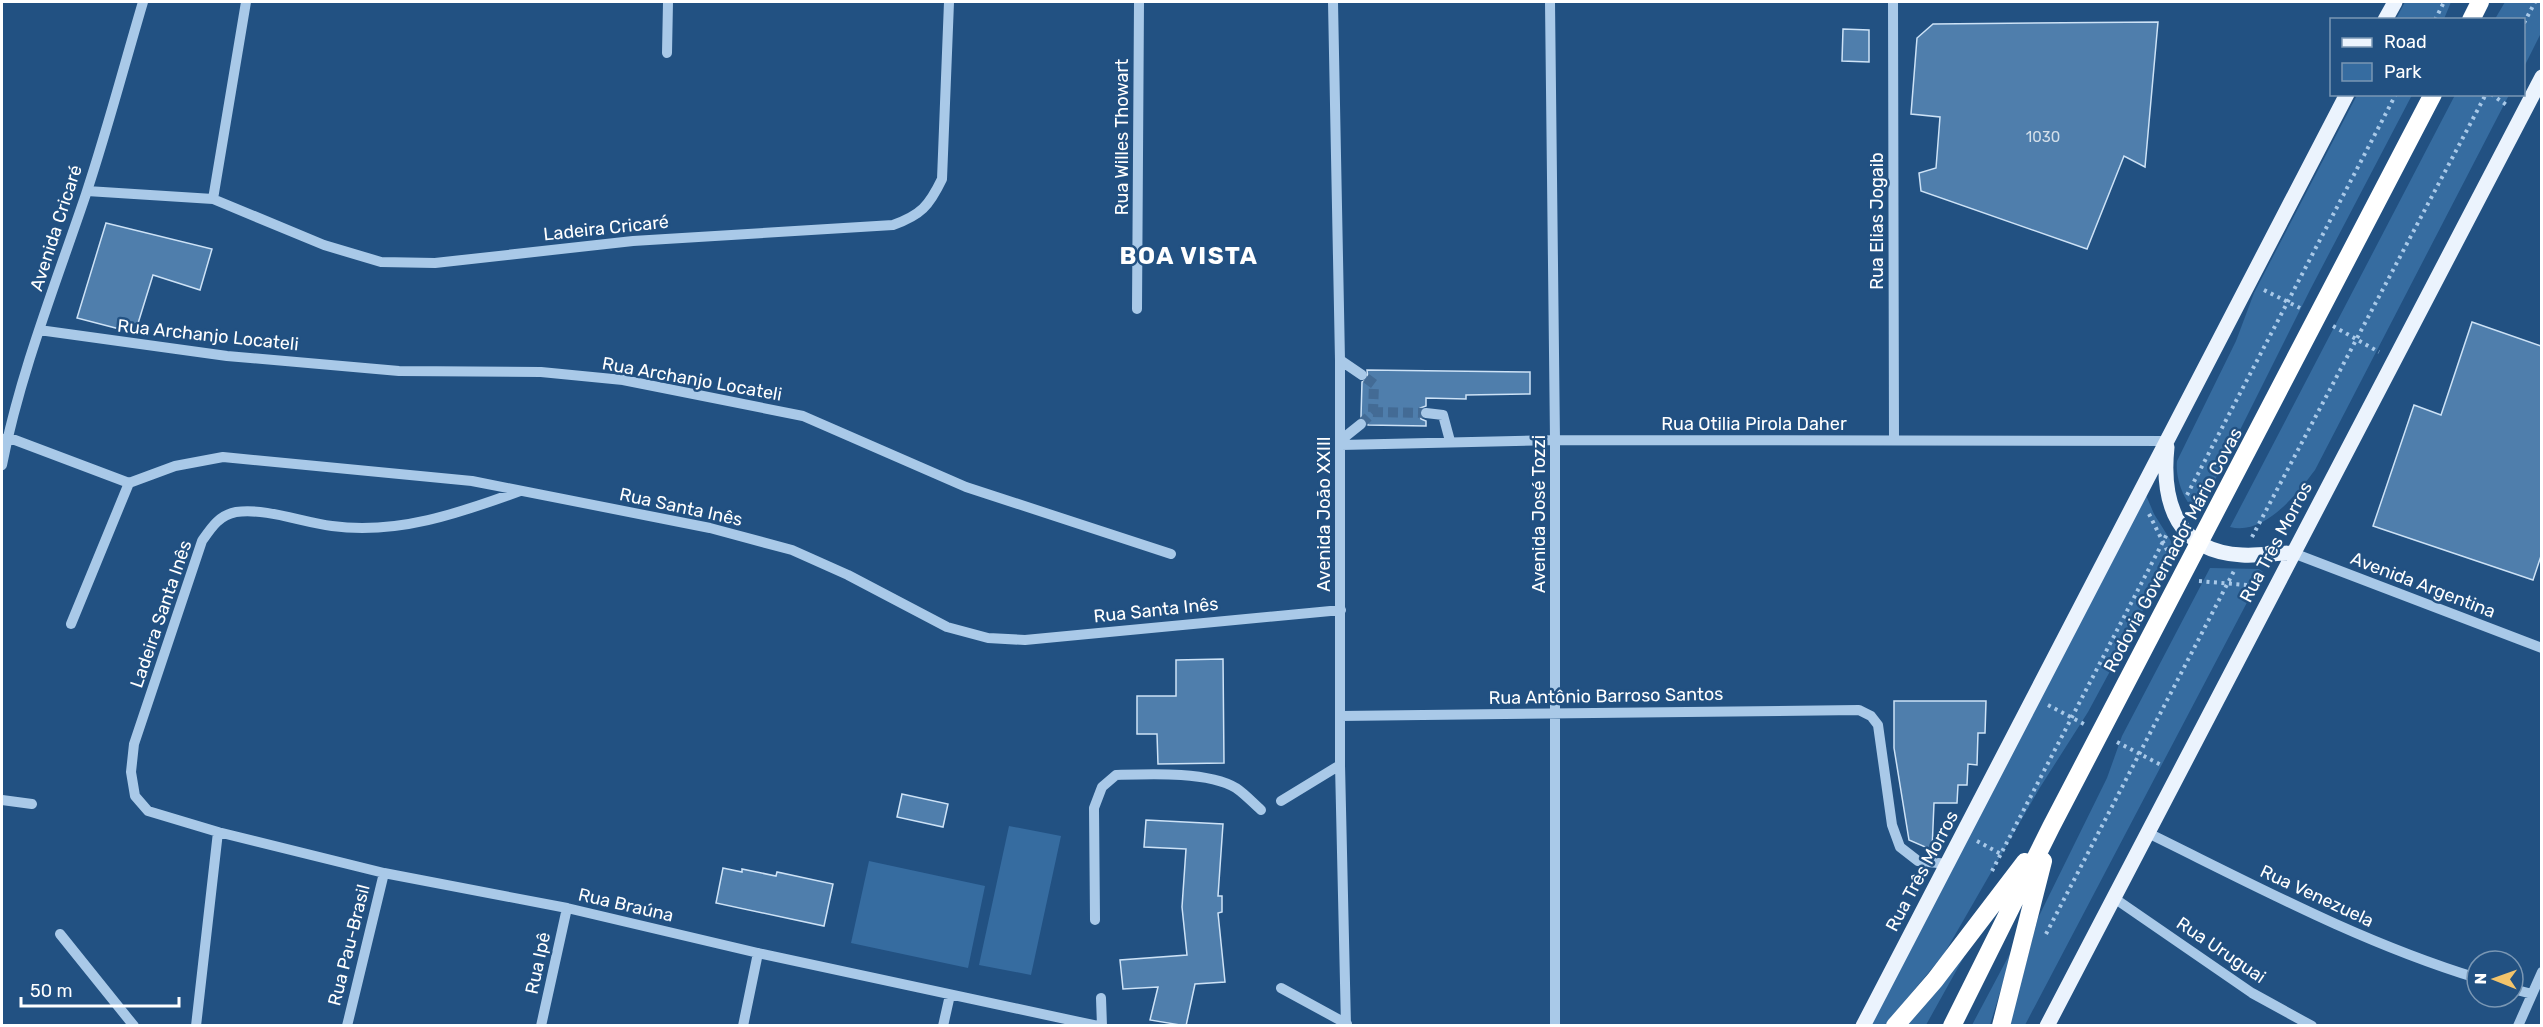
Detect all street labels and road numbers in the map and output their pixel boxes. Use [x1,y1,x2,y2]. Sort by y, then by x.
street label: Rua Willes Thowart [1111,59,1133,215]
street label: Rua Elias Jogaib [1866,152,1888,290]
street label: Avenida Cricaré [25,162,87,294]
street label: Ladeira Cricaré [542,210,670,246]
street label: Rua Archanjo Locateli [116,315,300,355]
street label: Rua Archanjo Locateli [600,352,784,406]
street label: Rua Otilia Pirola Daher [1661,413,1847,435]
street label: Rodovia Governador Mário Covas [2099,424,2247,676]
street label: Avenida José Tozzi [1528,435,1550,593]
street label: Avenida João XXIII [1313,436,1335,592]
street label: Rua Três Morros [2235,478,2317,606]
street label: Rua Santa Inês [617,483,745,531]
street label: Ladeira Santa Inês [125,537,197,691]
street label: Avenida Argentina [2347,547,2499,623]
street label: Rua Santa Inês [1093,593,1219,627]
street label: Rua Antônio Barroso Santos [1488,683,1724,709]
street label: Rua Três Morros [1881,807,1963,935]
street label: Rua Venezuela [2257,860,2377,932]
street label: Rua Pau-Brasil [323,882,375,1008]
street label: Rua Braúna [576,883,676,927]
street label: Rua Uruguai [2172,912,2270,988]
street label: Rua Ipê [521,930,555,996]

